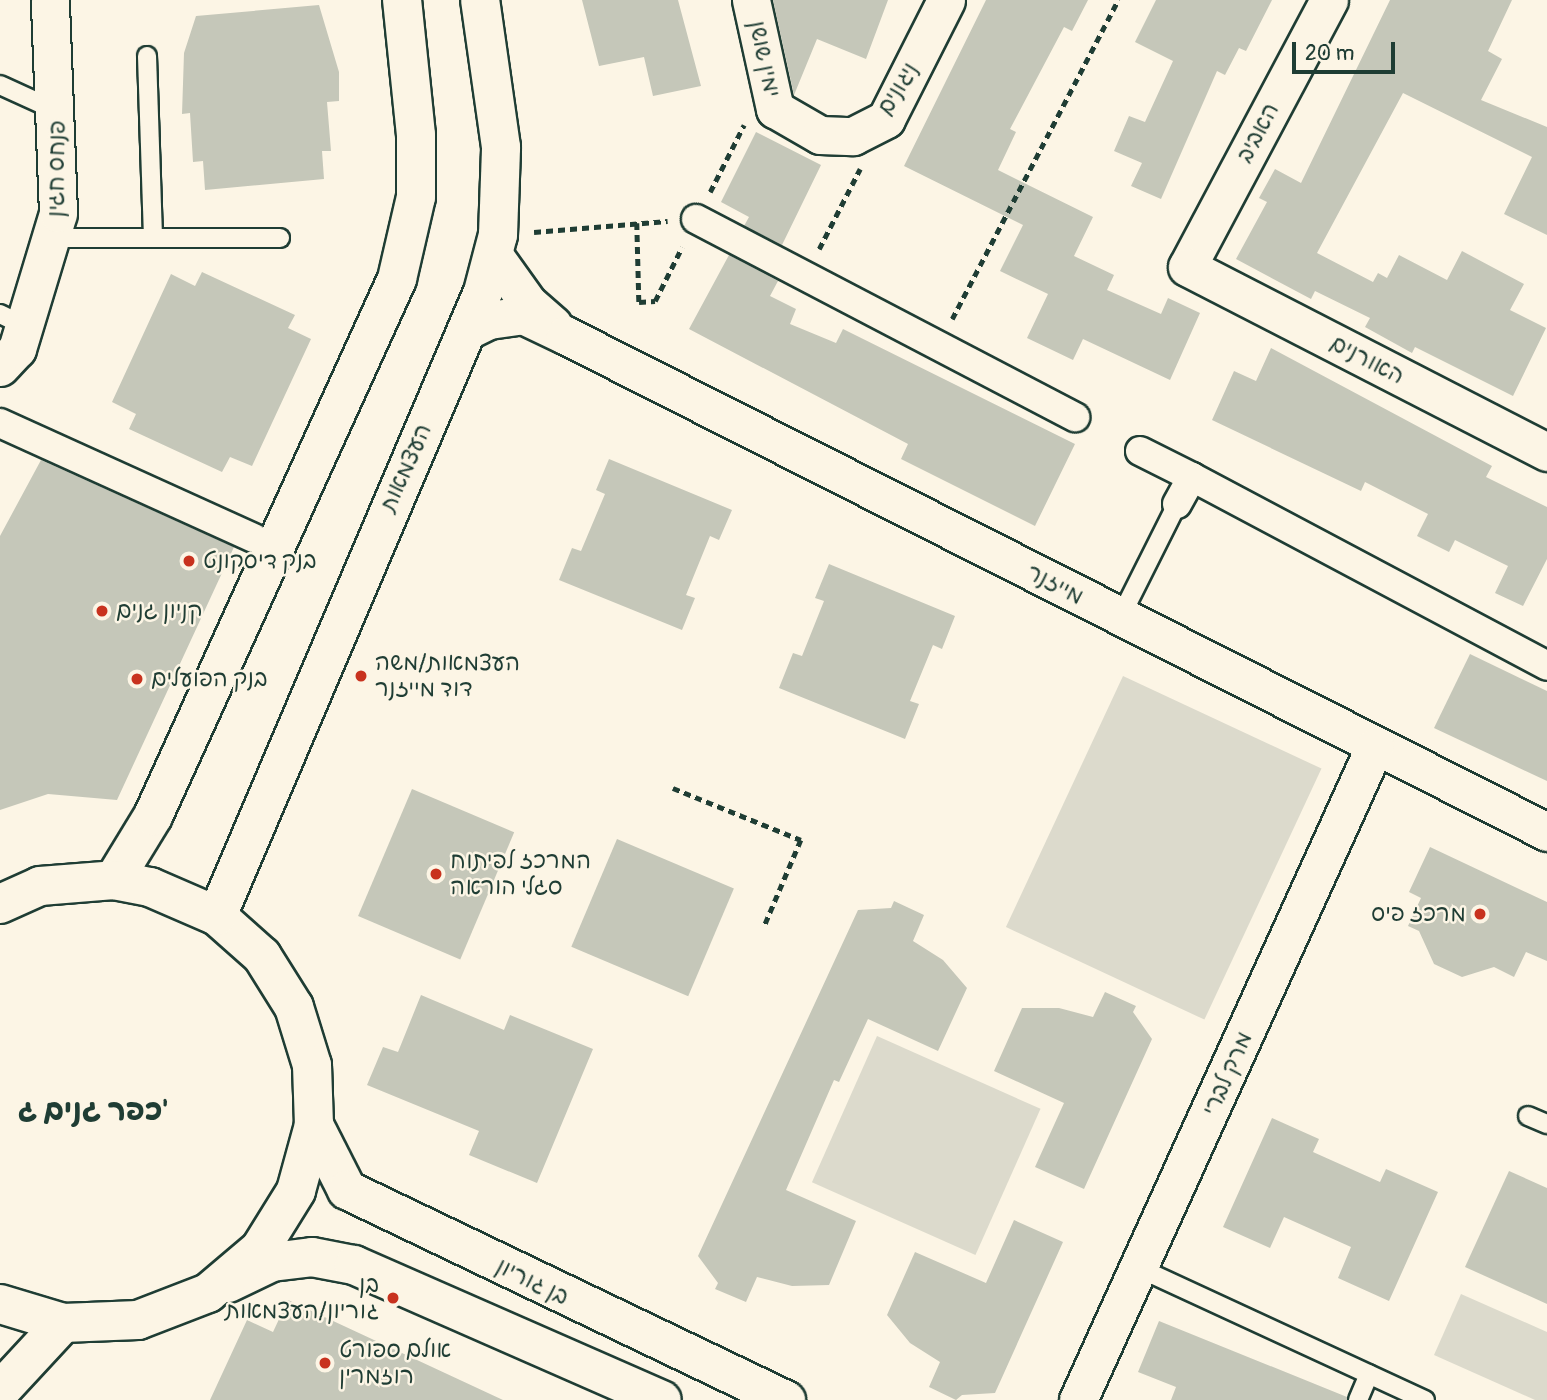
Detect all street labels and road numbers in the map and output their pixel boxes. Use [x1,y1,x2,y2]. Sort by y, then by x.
street label: ימין שושן [742,18,786,100]
street label: ניגונים [872,58,924,120]
street label: האביב [1231,98,1285,168]
street label: פנחס חגין [42,120,72,218]
street label: האורנים [1325,330,1409,390]
street label: העצמאות [374,420,438,516]
street label: מייזנר [1022,559,1088,611]
street label: מרק לברי [1197,1028,1259,1120]
street label: בן גוריון [491,1253,573,1311]

